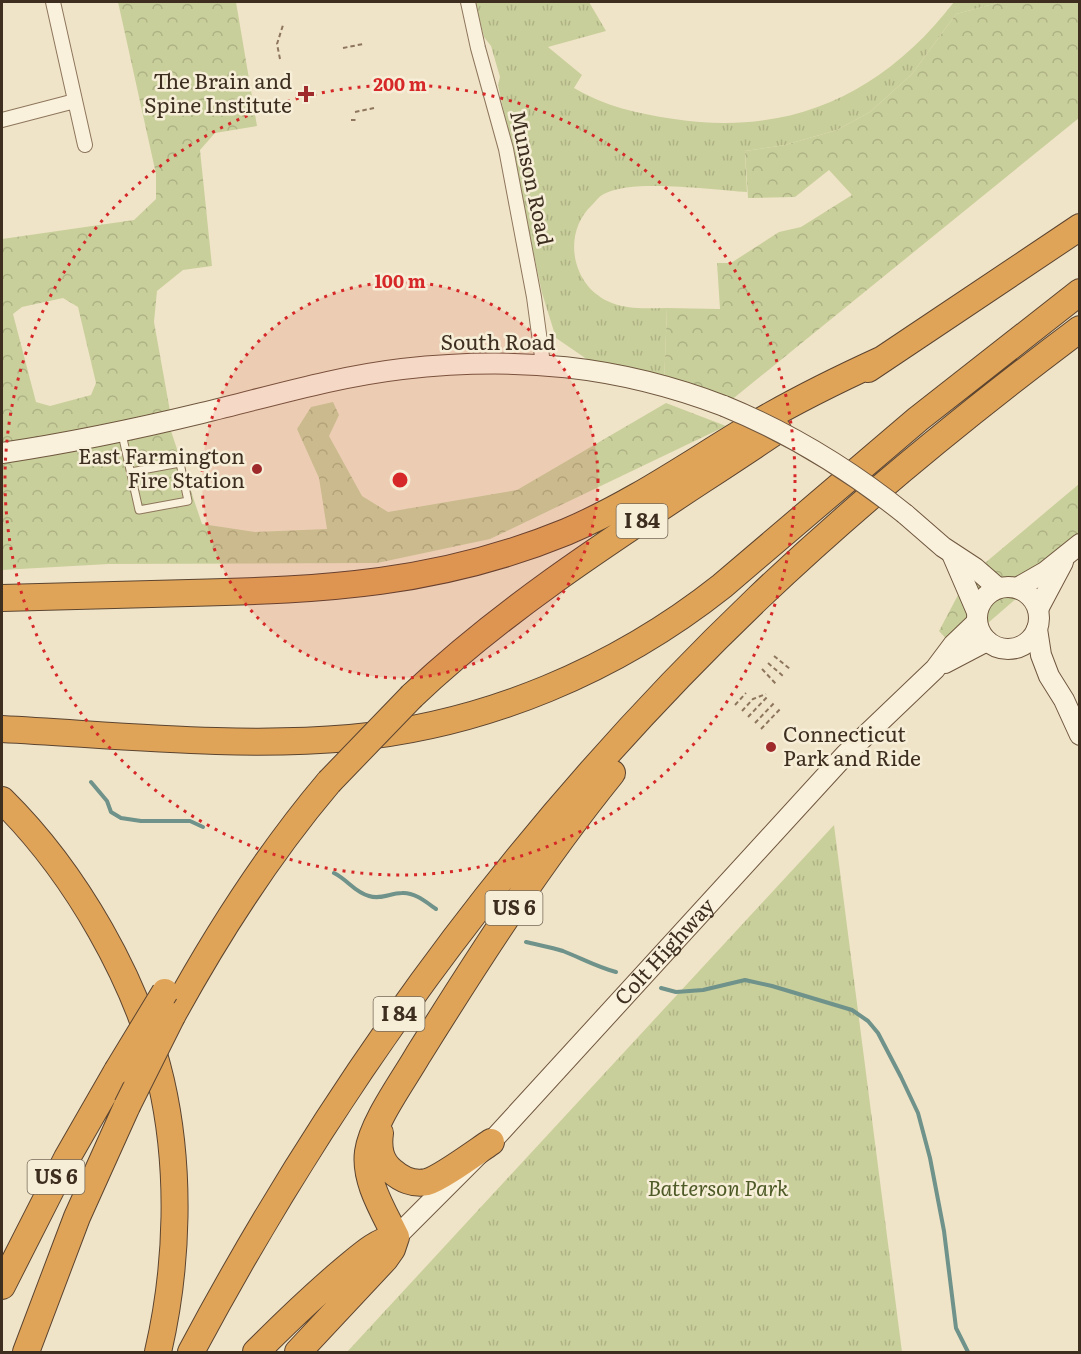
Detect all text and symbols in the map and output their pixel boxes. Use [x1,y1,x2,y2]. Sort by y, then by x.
place label: The Brain and Spine Institute [144,64,292,119]
text: 200 m [373,70,427,97]
marker: The Brain and Spine Institute [297,85,315,103]
street label: Munson Road [504,107,563,248]
text: 100 m [374,267,426,294]
street label: South Road [441,325,556,356]
place label: East Farmington Fire Station [78,439,245,494]
marker: East Farmington Fire Station [250,462,264,476]
centre of rings [390,470,410,490]
road number: I 84 [616,504,668,538]
place label: Connecticut Park and Ride [783,717,921,772]
marker: Connecticut Park and Ride [764,740,778,754]
street label: Colt Highway [606,889,721,1011]
road number: US 6 [486,891,542,925]
road number: I 84 [374,997,424,1031]
road number: US 6 [28,1160,84,1194]
park label: Batterson Park [647,1171,789,1202]

